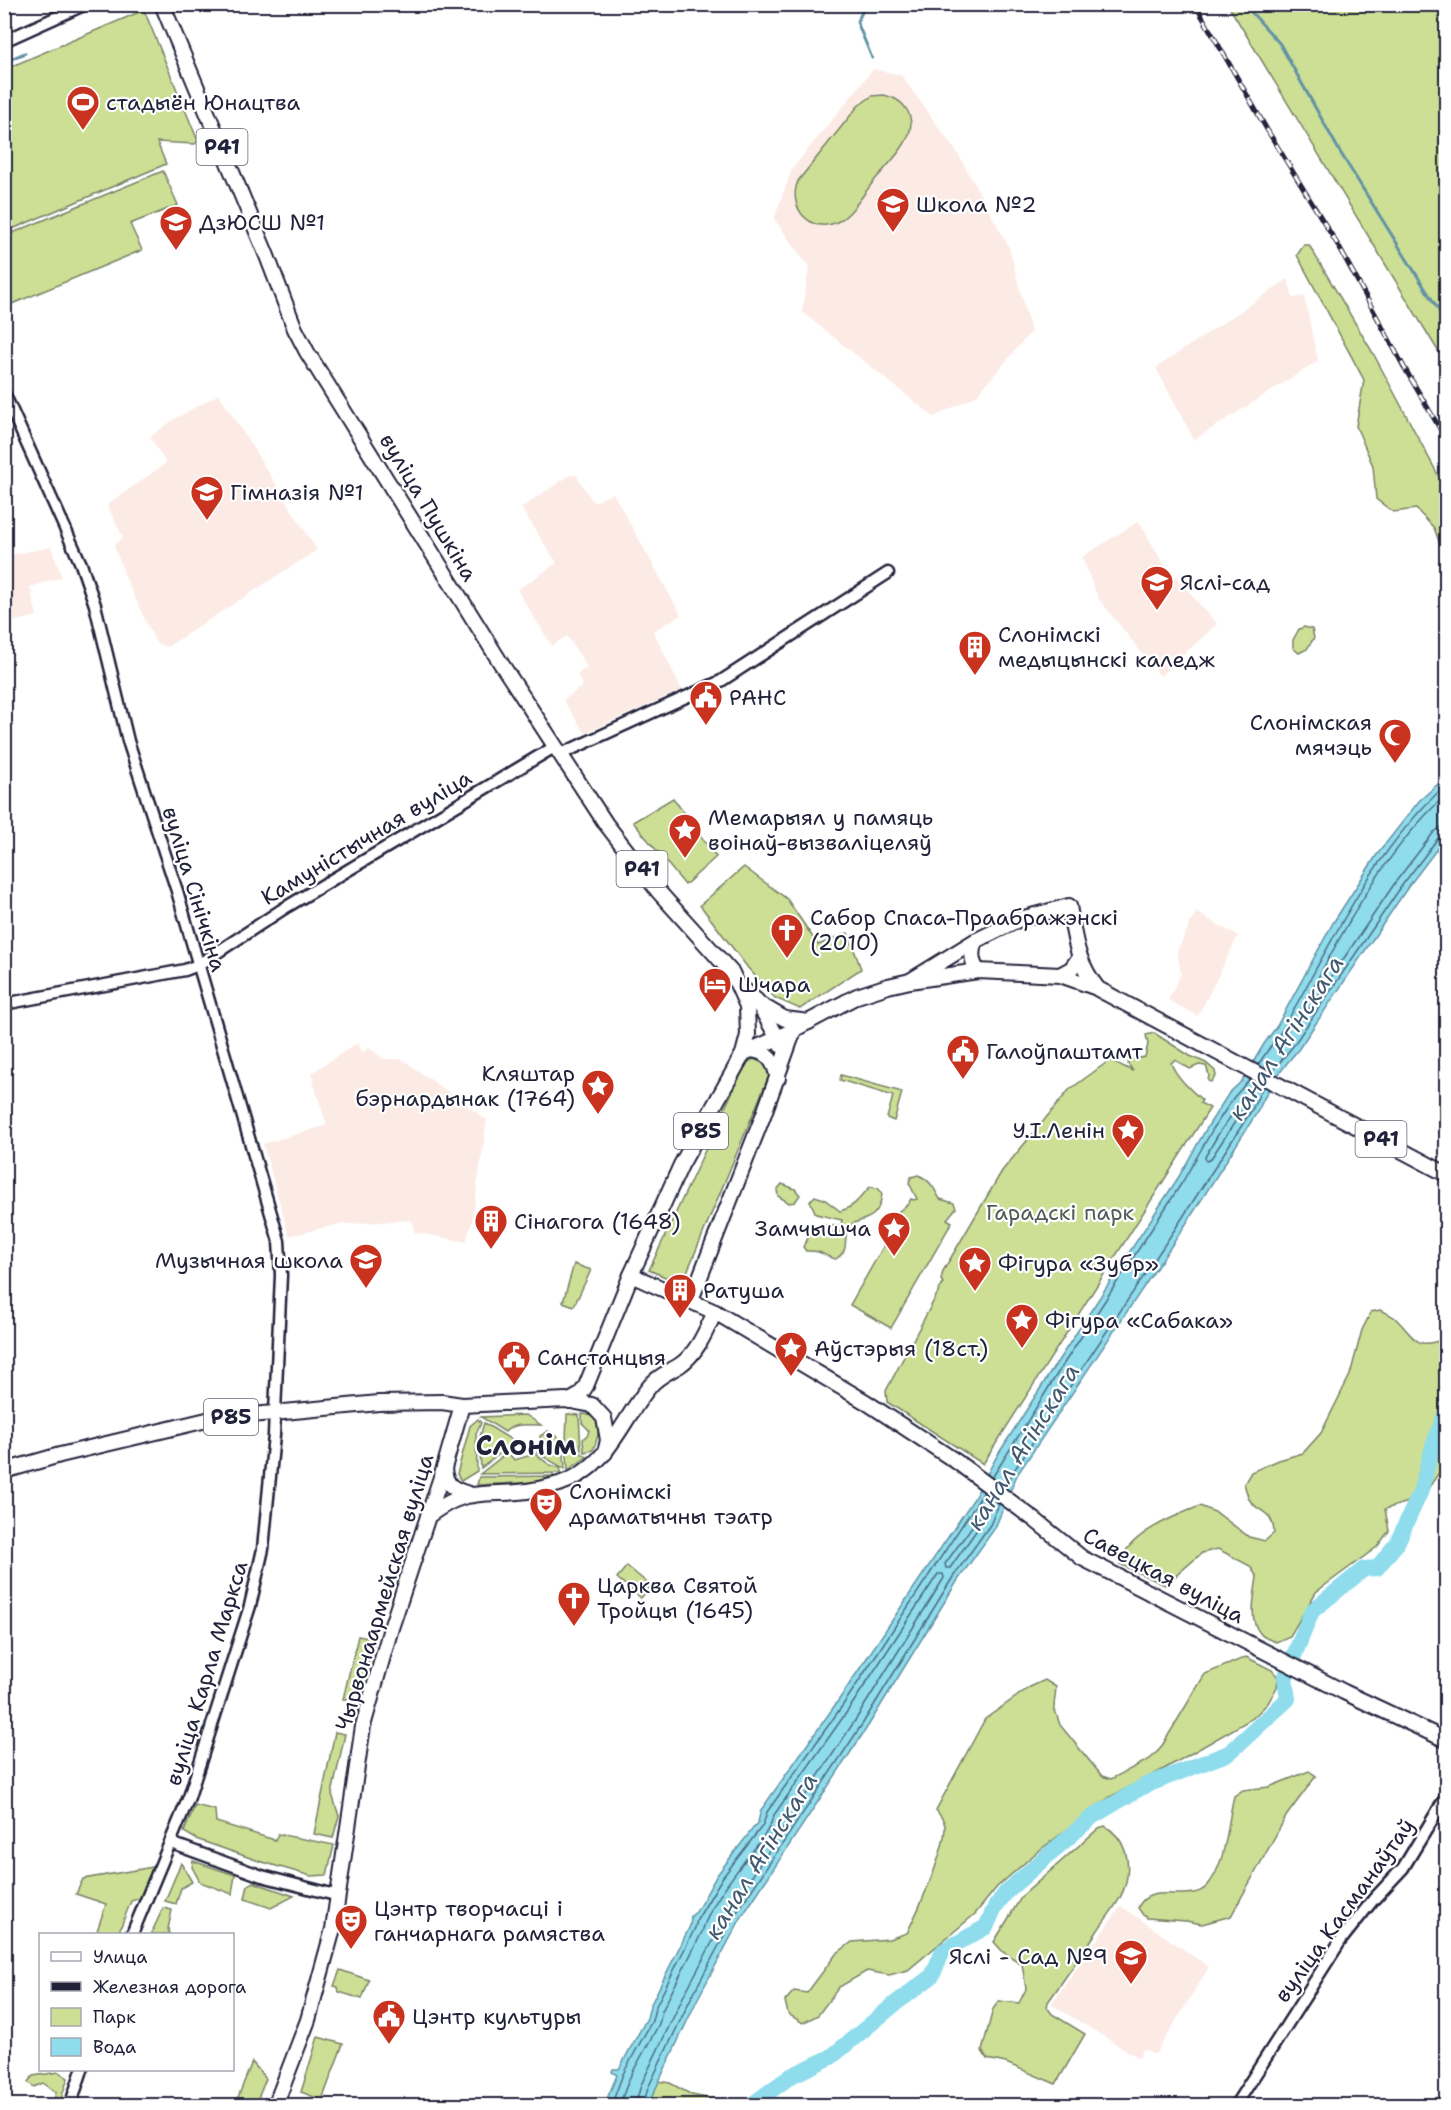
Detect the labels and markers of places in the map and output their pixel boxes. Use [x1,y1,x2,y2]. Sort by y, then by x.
sports icon: стадыён Юнацтва [65,84,101,131]
place label: стадыён Юнацтва [106,88,301,117]
school or university icon: Школа №2 [875,186,911,233]
place label: Школа №2 [916,190,1037,219]
school or university icon: ДзЮСШ №1 [158,204,194,251]
place label: ДзЮСШ №1 [199,208,325,237]
school or university icon: Гімназія №1 [189,474,225,521]
place label: Гімназія №1 [230,478,364,507]
school or university icon: Яслі-сад [1139,564,1175,611]
place label: Яслі-сад [1180,568,1270,597]
place label: Слонімскі медыцынскі каледж [998,620,1215,674]
building icon: Слонімскі медыцынскі каледж [957,629,993,676]
public building icon: РАНС [688,679,724,726]
place label: РАНС [729,683,786,712]
place label: Слонімская мячэць [1250,708,1372,762]
mosque icon: Слонімская мячэць [1377,717,1413,764]
place label: Мемарыял у памяць воінаў-вызваліцеляў [708,803,933,857]
place icon: Мемарыял у памяць воінаў-вызваліцеляў [667,812,703,859]
place label: Сабор Спаса-Праабражэнскі (2010) [810,903,1118,957]
church icon: Сабор Спаса-Праабражэнскі (2010) [769,912,805,959]
hotel icon: Шчара [697,966,733,1013]
place label: Шчара [738,970,811,999]
public building icon: Галоўпаштамт [945,1033,981,1080]
place label: Галоўпаштамт [986,1037,1144,1066]
place label: Кляштар бэрнардынак (1764) [355,1059,575,1113]
place icon: Кляштар бэрнардынак (1764) [580,1068,616,1115]
place icon: У.І.Ленін [1110,1112,1146,1159]
place label: У.І.Ленін [1012,1116,1105,1145]
building icon: Сінагога (1648) [473,1203,509,1250]
place label: Сінагога (1648) [514,1207,680,1236]
place icon: Замчышча [876,1210,912,1257]
place label: Замчышча [755,1214,871,1243]
school or university icon: Музычная школа [348,1242,384,1289]
place icon: Фігура «Зубр» [957,1245,993,1292]
place label: Музычная школа [155,1246,343,1275]
place label: Фігура «Зубр» [998,1249,1159,1278]
building icon: Ратуша [662,1272,698,1319]
place label: Ратуша [703,1276,785,1305]
place icon: Фігура «Сабака» [1004,1302,1040,1349]
place label: Фігура «Сабака» [1045,1306,1233,1335]
place icon: Аўстэрыя (18ст.) [773,1330,809,1377]
place label: Аўстэрыя (18ст.) [814,1334,988,1363]
public building icon: Санстанцыя [496,1339,532,1386]
place label: Санстанцыя [537,1343,666,1372]
place label: Слонімскі драматычны тэатр [569,1477,773,1531]
theatre icon: Слонімскі драматычны тэатр [528,1486,564,1533]
place label: Царква Святой Тройцы (1645) [597,1571,757,1625]
church icon: Царква Святой Тройцы (1645) [556,1580,592,1627]
place label: Цэнтр творчасці і ганчарнага рамяства [374,1894,605,1948]
theatre icon: Цэнтр творчасці і ганчарнага рамяства [333,1903,369,1950]
school or university icon: Яслі - Сад №9 [1113,1938,1149,1985]
place label: Яслі - Сад №9 [949,1942,1108,1971]
public building icon: Цэнтр культуры [371,1998,407,2045]
place label: Цэнтр культуры [412,2002,581,2031]

